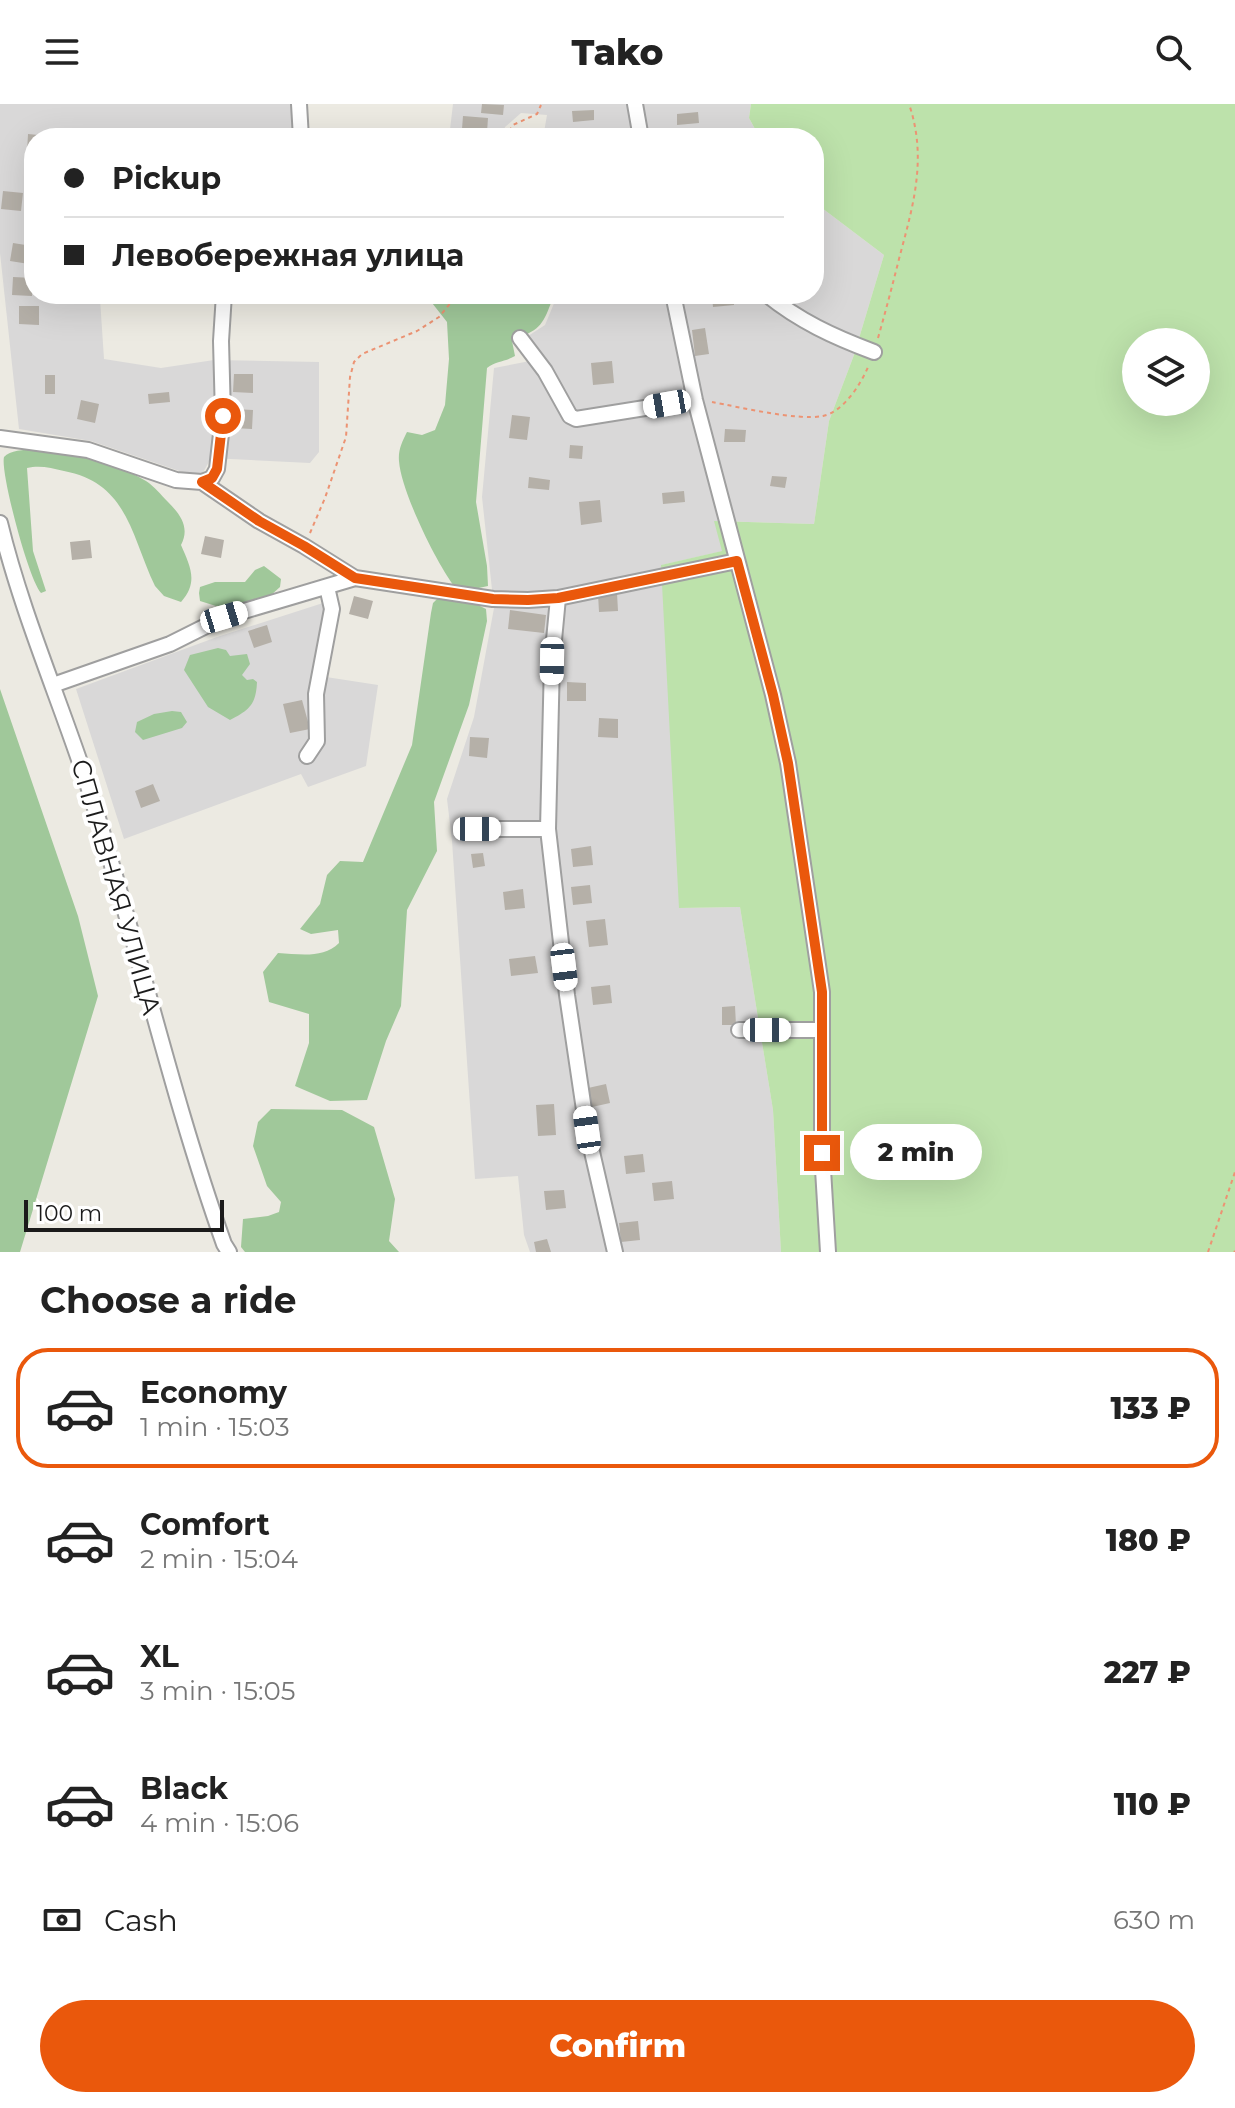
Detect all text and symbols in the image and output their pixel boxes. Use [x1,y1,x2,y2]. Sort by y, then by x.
icon: menu [40,30,84,74]
text: Tako [571,30,664,74]
icon: search [1151,30,1195,74]
text: Pickup [112,160,221,197]
text: Левобережная улица [112,237,464,274]
map controls [1122,328,1210,416]
button: layers [1122,328,1210,416]
car [641,388,693,420]
route start [205,398,241,434]
car [198,599,250,635]
car [540,637,564,685]
street label: СПЛАВНАЯ УЛИЦА [64,755,168,1019]
car [453,817,501,841]
car [549,942,579,992]
car [743,1018,791,1042]
car [572,1105,602,1155]
callout: 2 min [850,1125,982,1181]
route end [804,1135,840,1171]
text: 2 min [878,1136,954,1168]
scale bar [24,1196,224,1232]
text: 100 m [36,1200,102,1227]
text: Choose a ride [40,1278,297,1322]
icon: car [44,1372,116,1444]
text: Economy [140,1374,287,1411]
text: 133 ₽ [1110,1390,1191,1427]
text: 1 min · 15:03 [140,1411,290,1443]
icon: car [44,1504,116,1576]
text: Comfort [140,1506,270,1543]
text: 180 ₽ [1106,1522,1191,1559]
text: 2 min · 15:04 [140,1543,298,1575]
icon: car [44,1636,116,1708]
text: XL [140,1638,179,1675]
text: 227 ₽ [1104,1654,1191,1691]
text: 3 min · 15:05 [140,1675,295,1707]
icon: car [44,1768,116,1840]
text: Black [140,1770,228,1807]
text: 110 ₽ [1114,1786,1191,1823]
text: 4 min · 15:06 [140,1807,299,1839]
icon: cash [40,1898,84,1942]
text: Cash [104,1902,178,1939]
text: 630 m [1113,1904,1195,1936]
button: Confirm [40,2000,1195,2092]

